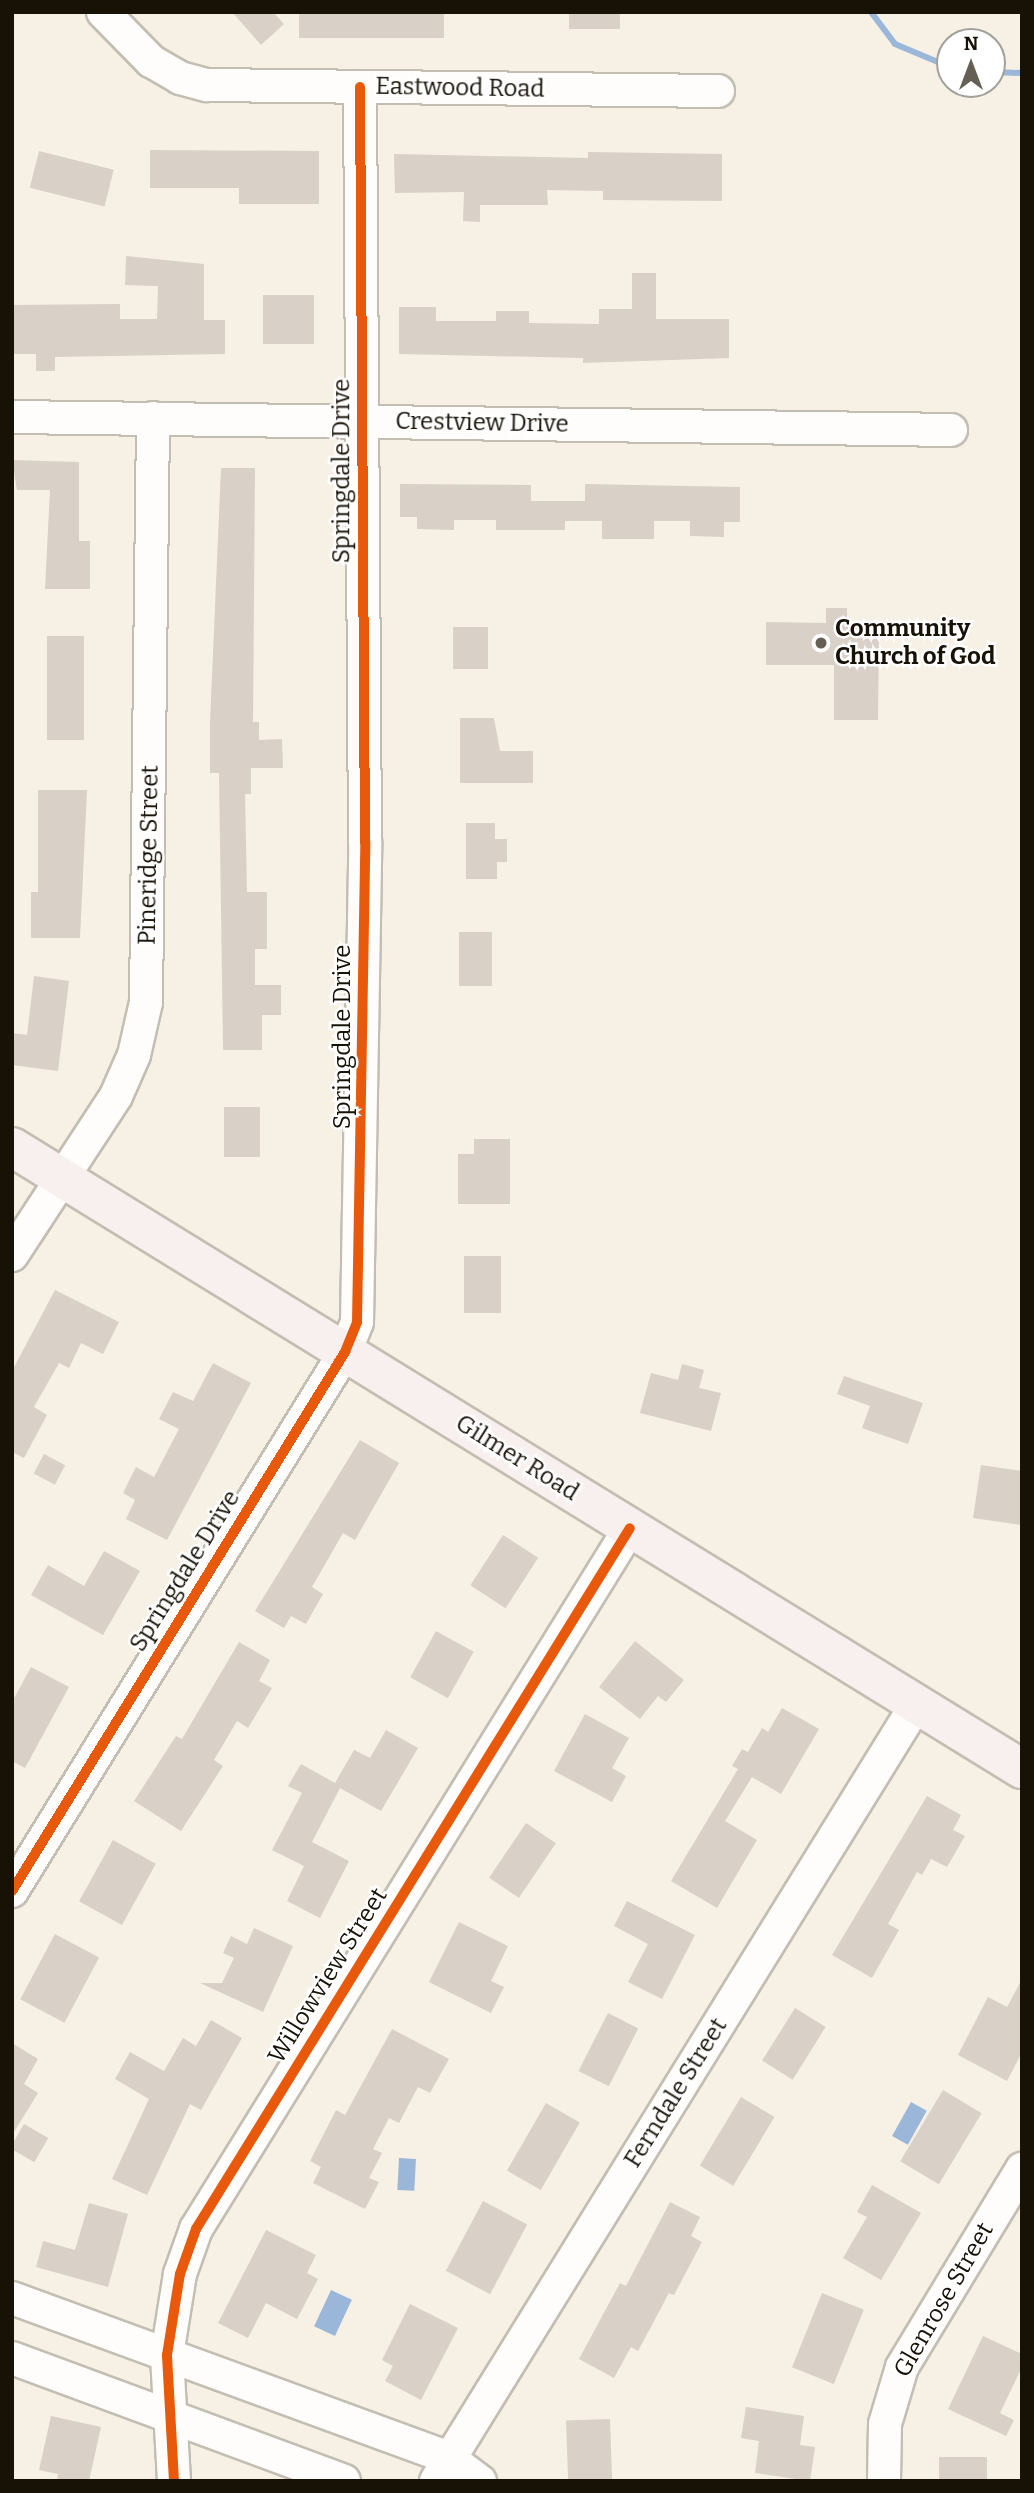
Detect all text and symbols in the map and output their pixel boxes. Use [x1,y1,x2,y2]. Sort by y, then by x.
north arrow [936,28,1006,98]
text: N [964,32,978,55]
street label: Eastwood Road [375,72,545,104]
street label: Springdale Drive [328,379,356,563]
street label: Crestview Drive [395,407,569,439]
place label: Community Church of God [835,615,995,671]
marker: Community Church of God [813,635,829,651]
street label: Pineridge Street [133,765,165,945]
street label: Springdale Drive [329,945,357,1129]
street label: Gilmer Road [450,1409,584,1507]
street label: Springdale Drive [124,1485,246,1657]
street label: Willowview Street [262,1883,394,2069]
street label: Ferndale Street [619,2013,733,2173]
street label: Glenrose Street [888,2218,1000,2382]

